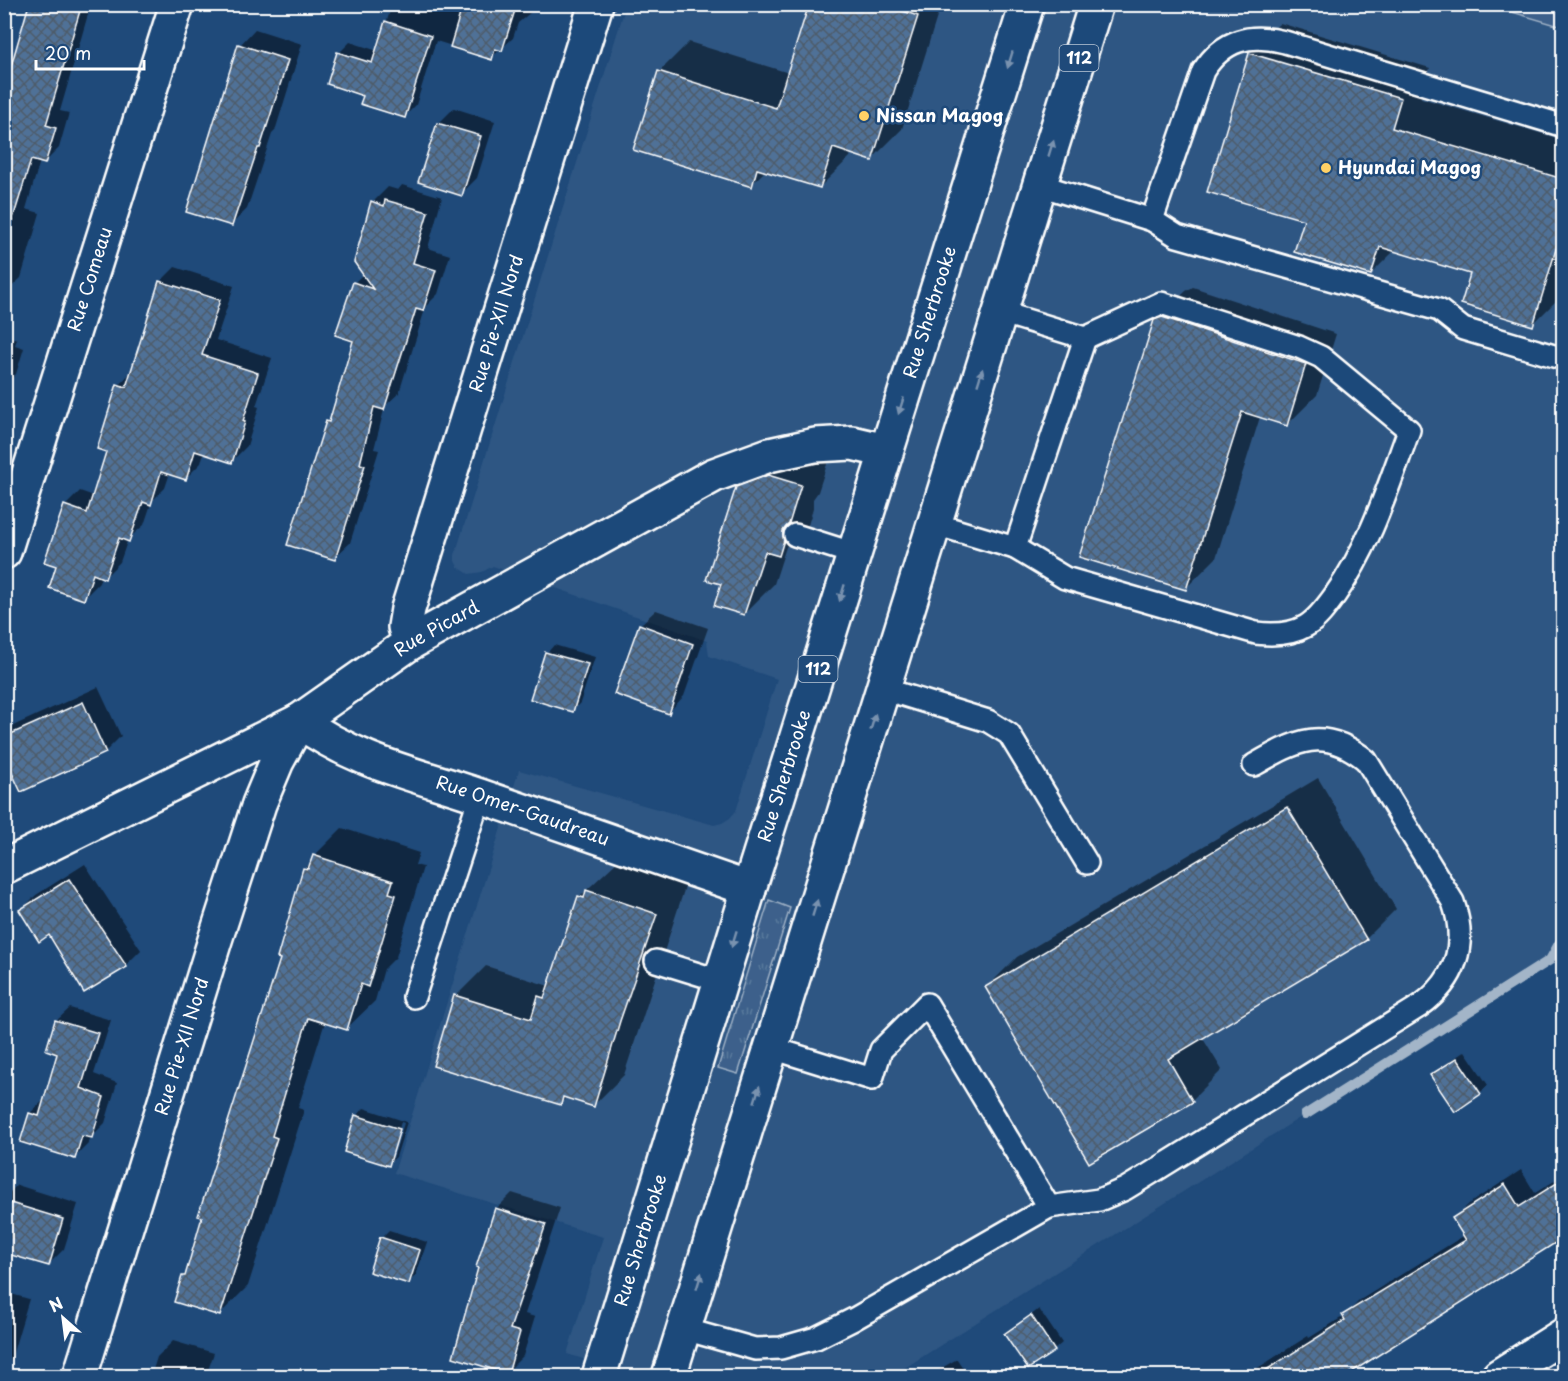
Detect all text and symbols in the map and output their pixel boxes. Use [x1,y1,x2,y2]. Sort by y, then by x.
scale bar [36,33,144,71]
text: 20 m [45,39,91,66]
road number: 112 [1060,45,1098,71]
one-way arrow [1005,51,1014,69]
place label: Nissan Magog [876,101,1004,128]
marker: Nissan Magog [857,109,871,123]
one-way arrow [1047,139,1056,157]
place label: Hyundai Magog [1338,153,1482,180]
marker: Hyundai Magog [1319,161,1333,175]
street label: Rue Comeau [59,223,118,335]
street label: Rue Sherbrooke [895,242,962,381]
street label: Rue Pie-XII Nord [461,251,529,395]
one-way arrow [976,368,985,386]
one-way arrow [896,397,905,415]
one-way arrow [837,584,846,602]
street label: Rue Picard [388,593,483,662]
road number: 112 [798,656,838,682]
street label: Rue Sherbrooke [750,706,816,845]
one-way arrow [869,713,878,731]
street label: Rue Omer-Gaudreau [433,768,613,852]
one-way arrow [811,899,820,917]
one-way arrow [728,930,738,948]
street label: Rue Pie-XII Nord [147,974,215,1118]
one-way arrow [753,1085,762,1103]
street label: Rue Sherbrooke [606,1170,672,1309]
one-way arrow [695,1272,704,1290]
north arrow [33,1288,93,1348]
text: N [44,1290,67,1317]

